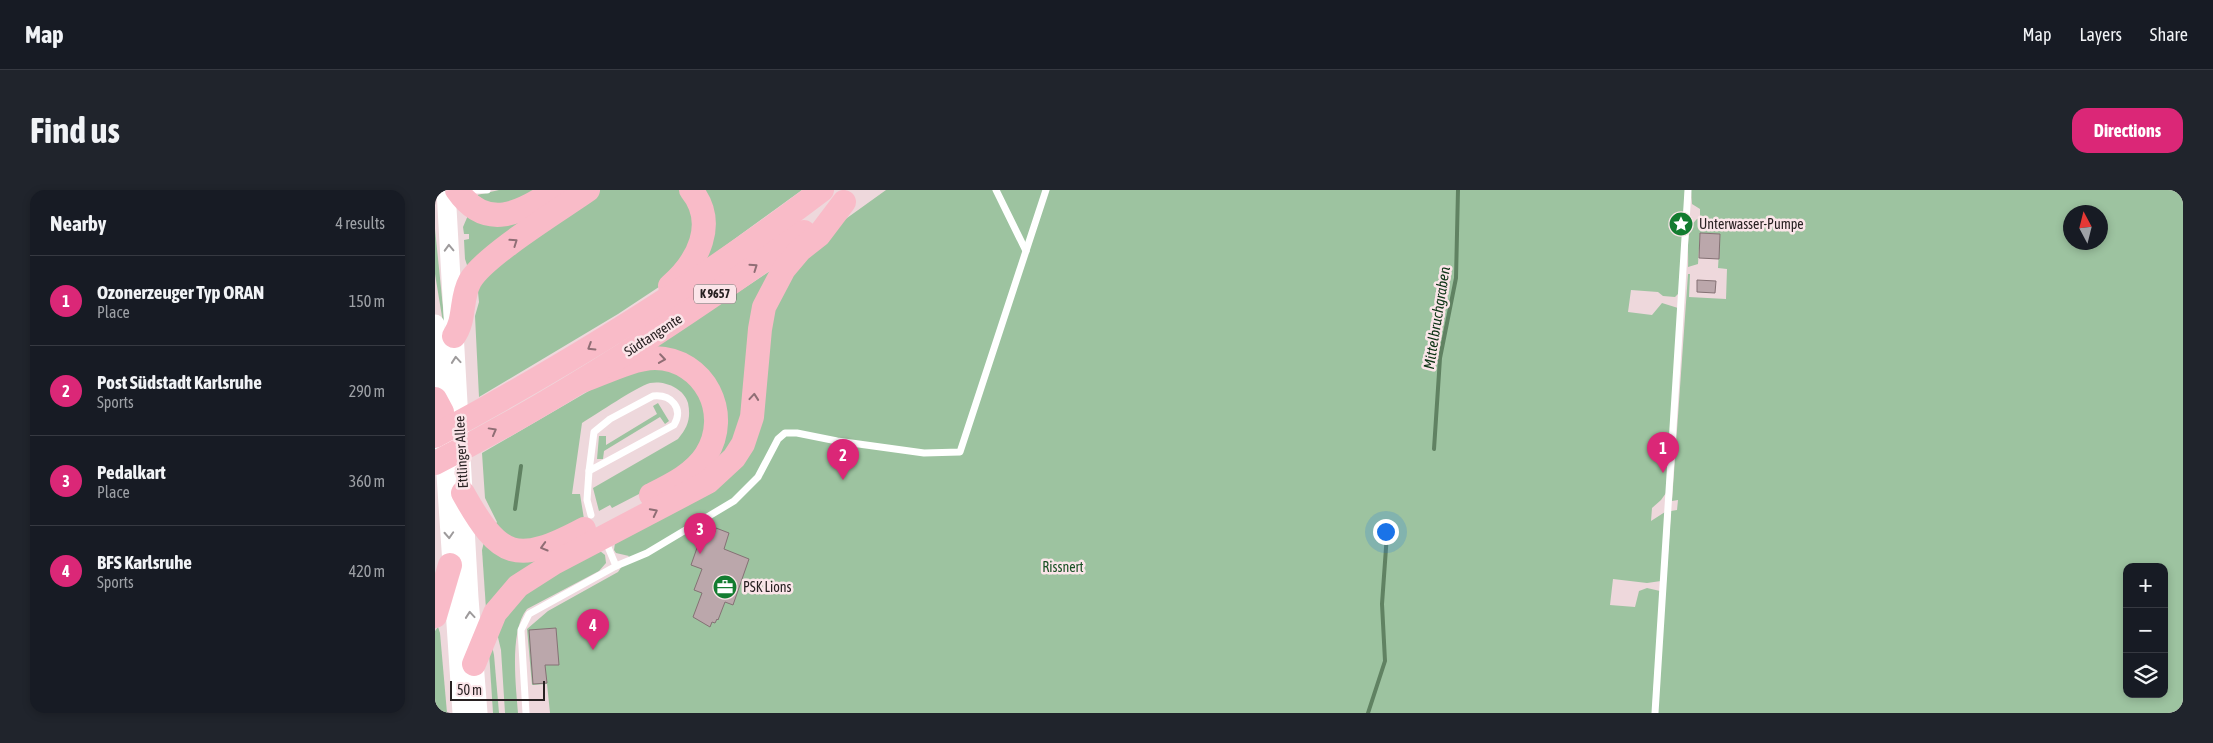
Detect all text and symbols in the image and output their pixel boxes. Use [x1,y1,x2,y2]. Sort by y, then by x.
text: Map [25,21,64,48]
text: Map [2022,24,2051,45]
text: Layers [2079,24,2122,45]
text: Share [2150,24,2188,45]
button: Directions [2072,108,2183,153]
text: Find us [30,110,120,150]
north arrow [2063,205,2108,250]
text: Nearby [50,211,106,235]
place icon: Unterwasser-Pumpe [1668,211,1694,237]
text: 4 results [335,214,385,232]
place label: Unterwasser-Pumpe [1699,216,1804,232]
one-way arrow [508,239,518,248]
one-way arrow [443,244,454,252]
one-way arrow [748,264,758,273]
water label: Mittelbruchgraben [1420,265,1453,370]
text: Ozonerzeuger Typ ORAN [97,281,264,303]
road number: K 9657 [694,285,736,304]
text: 1 [62,292,70,310]
text: 150 m [349,292,385,310]
text: Place [97,303,130,321]
street label: Südtangente [621,310,685,360]
one-way arrow [588,341,597,350]
one-way arrow [658,354,666,364]
one-way arrow [451,356,462,364]
text: Post Südstadt Karlsruhe [97,371,262,393]
text: 2 [62,382,70,400]
text: 290 m [349,382,385,400]
one-way arrow [748,392,759,400]
text: Sports [97,393,134,411]
street label: Ettlinger Allee [451,415,471,489]
one-way arrow [488,428,497,438]
pin: 1 [1647,432,1679,473]
pin: 2 [827,439,859,480]
text: Pedalkart [97,461,166,483]
text: 3 [62,472,70,490]
text: 360 m [349,472,385,490]
text: Place [97,483,130,501]
one-way arrow [649,508,658,518]
pin: 3 [684,513,716,554]
your location [1373,519,1399,545]
one-way arrow [443,531,454,539]
one-way arrow [540,542,549,552]
text: BFS Karlsruhe [97,551,192,573]
park label: Rissnert [1042,559,1084,575]
text: 4 [62,562,70,580]
text: 420 m [349,562,385,580]
map controls [2123,563,2168,698]
button: + [2123,563,2168,608]
text: Sports [97,573,134,591]
office icon: PSK Lions [712,574,738,600]
place label: PSK Lions [743,579,792,595]
button: − [2123,608,2168,653]
pin: 4 [577,609,609,650]
one-way arrow [465,611,476,619]
button: layers [2123,653,2168,698]
scale bar [450,678,545,701]
text: 50 m [457,682,482,698]

